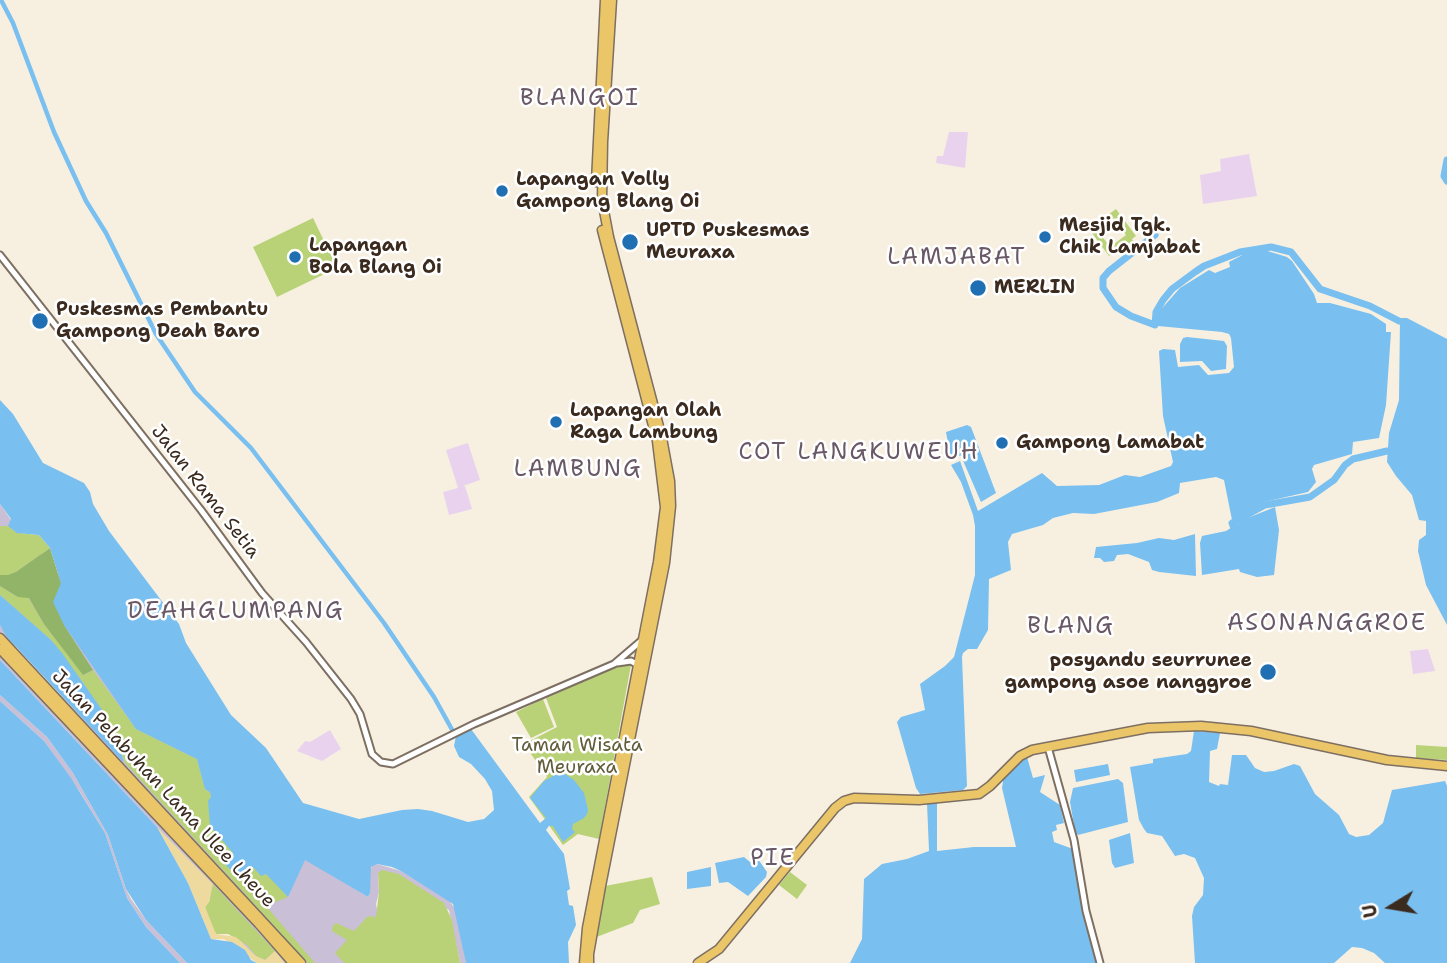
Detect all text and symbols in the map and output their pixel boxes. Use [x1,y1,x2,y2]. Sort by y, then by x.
district label: BLANGOI [521,85,639,113]
place label: Lapangan Volly Gampong Blang Oi [516,169,700,213]
marker: Lapangan Volly Gampong Blang Oi [494,183,510,199]
place label: Mesjid Tgk. Chik Lamjabat [1059,215,1200,259]
place label: UPTD Puskesmas Meuraxa [646,220,810,264]
marker: Mesjid Tgk. Chik Lamjabat [1037,229,1053,245]
marker: UPTD Puskesmas Meuraxa [620,232,640,252]
place label: Lapangan Bola Blang Oi [309,235,442,279]
district label: LAMJABAT [888,244,1026,272]
marker: Lapangan Bola Blang Oi [287,249,303,265]
place label: MERLIN [994,277,1075,299]
marker: MERLIN [968,278,988,298]
place label: Puskesmas Pembantu Gampong Deah Baro [56,299,268,343]
marker: Puskesmas Pembantu Gampong Deah Baro [30,311,50,331]
place label: Lapangan Olah Raga Lambung [570,400,721,444]
marker: Lapangan Olah Raga Lambung [548,414,564,430]
street label: Jalan Rama Setia [146,421,264,563]
place label: Gampong Lamabat [1016,432,1204,454]
marker: Gampong Lamabat [994,435,1010,451]
district label: COT LANGKUWEUH [740,439,978,467]
district label: LAMBUNG [515,456,641,484]
district label: DEAHGLUMPANG [129,598,343,626]
district label: ASONANGGROE [1228,610,1426,638]
district label: BLANG [1028,613,1114,641]
place label: posyandu seurrunee gampong asoe nanggroe [1005,650,1252,694]
marker: posyandu seurrunee gampong asoe nanggroe [1258,662,1278,682]
street label: Jalan Pelabuhan Lama Ulee Lheue [47,665,279,913]
park label: Taman Wisata Meuraxa [511,735,643,779]
district label: PIE [751,845,795,873]
north arrow [1356,872,1426,942]
text: U [1356,902,1383,920]

